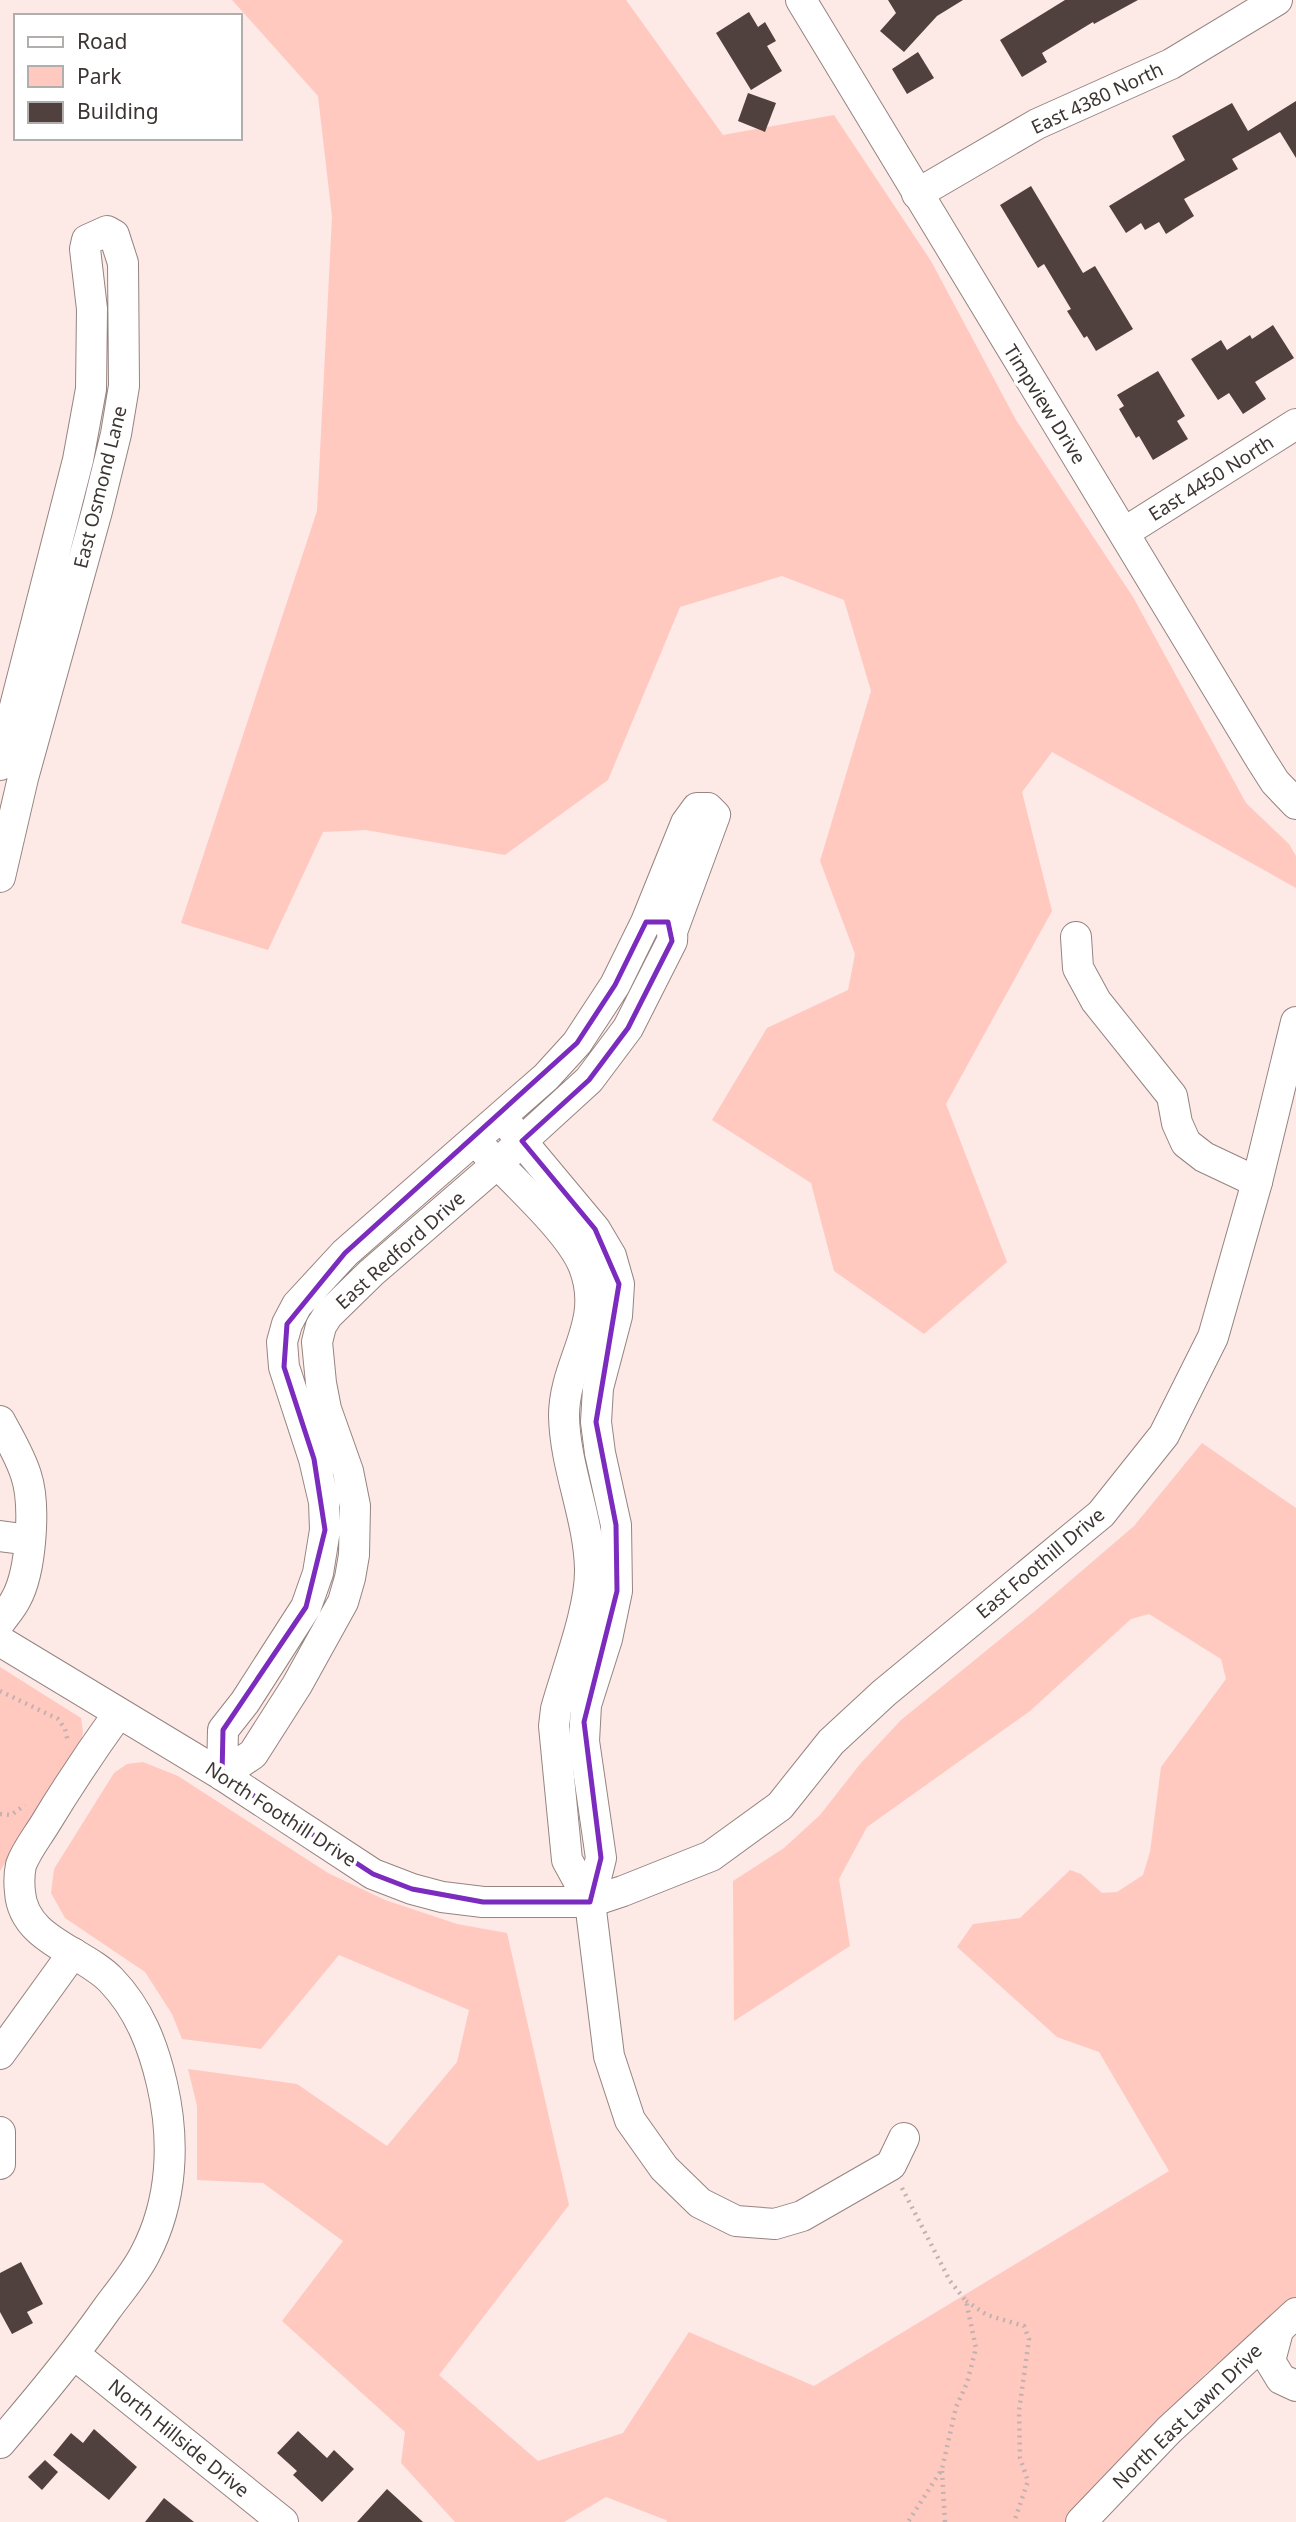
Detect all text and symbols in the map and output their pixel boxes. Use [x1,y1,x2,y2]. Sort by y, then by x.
legend [14,14,242,140]
text: Road [77,27,127,55]
street label: East 4380 North [1027,56,1167,140]
text: Park [77,62,122,90]
text: Building [77,97,159,125]
street label: Timpview Drive [998,339,1092,469]
street label: East Osmond Lane [67,403,133,571]
street label: East 4450 North [1144,429,1278,527]
street label: East Redford Drive [330,1185,470,1315]
street label: East Foothill Drive [970,1502,1110,1624]
street label: North Foothill Drive [200,1755,362,1873]
street label: North East Lawn Drive [1107,2338,1267,2494]
street label: North Hillside Drive [103,2373,255,2503]

